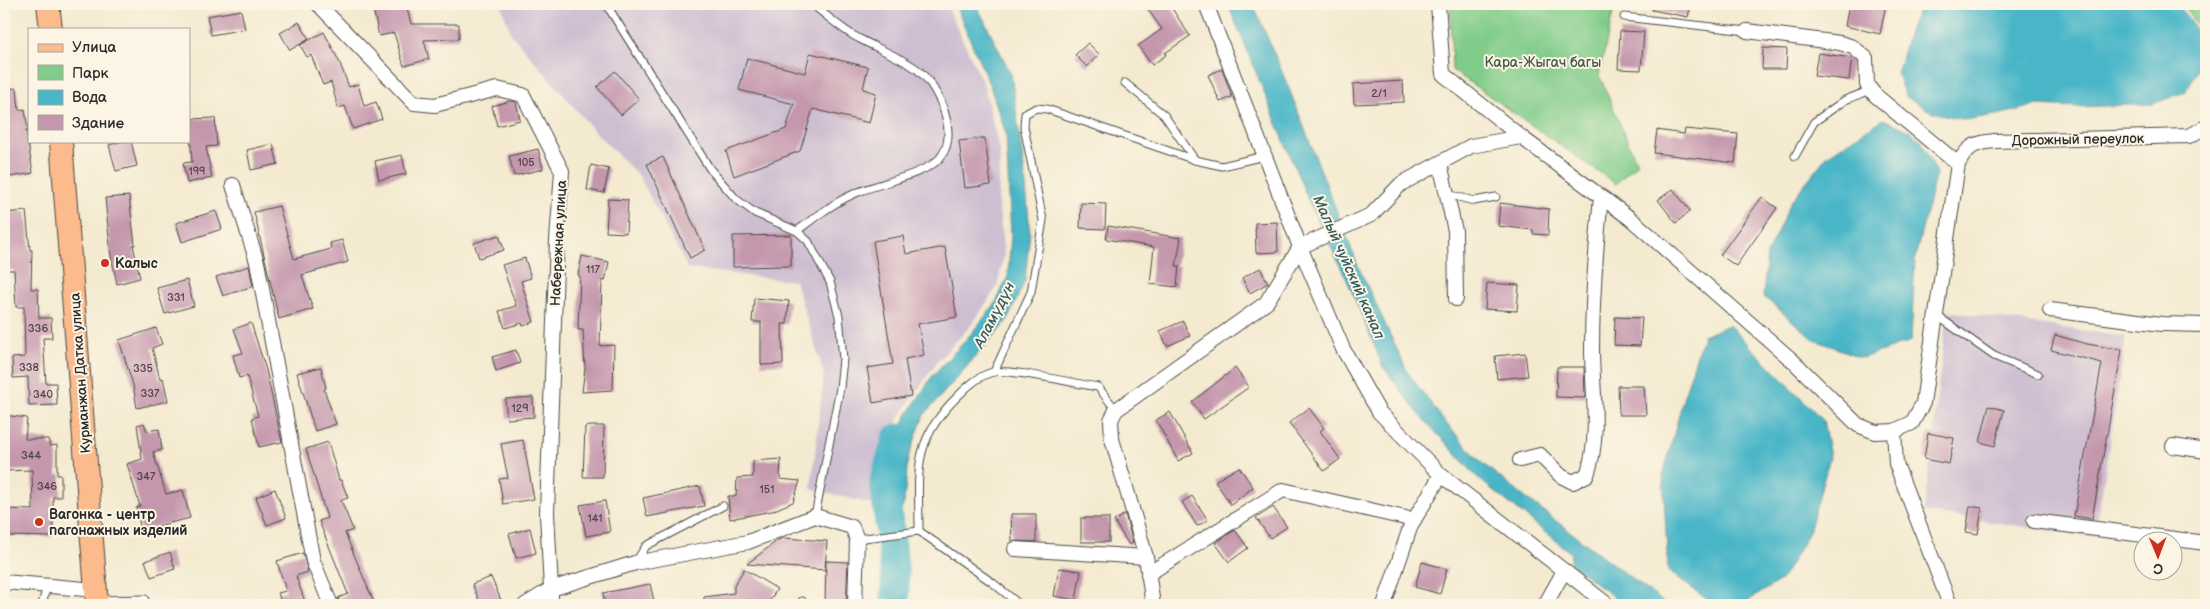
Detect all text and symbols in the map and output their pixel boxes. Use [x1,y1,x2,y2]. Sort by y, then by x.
legend [28,28,190,142]
text: Улица [72,38,117,57]
park label: Кара-Жыгач багы [1485,54,1601,71]
text: Парк [72,64,109,83]
house number: 2/1 [1371,87,1387,100]
text: Вода [72,88,107,107]
text: Здание [72,114,124,133]
street label: Дорожный переулок [2012,130,2145,149]
house number: 105 [517,156,535,169]
house number: 199 [189,165,205,178]
street label: Набережная улица [547,179,570,306]
water label: Малый чуйский канал [1308,192,1389,343]
place label: Калыс [115,255,158,272]
marker: Калыс [99,257,111,269]
house number: 117 [586,263,601,276]
water label: Аламүдүн [969,278,1019,352]
street label: Курманжан Датка улица [66,291,95,454]
house number: 331 [167,291,185,304]
house number: 336 [28,322,48,335]
house number: 338 [19,361,39,374]
house number: 335 [133,362,153,375]
house number: 337 [141,387,160,400]
house number: 340 [33,388,53,401]
house number: 129 [511,402,529,415]
house number: 344 [21,449,41,462]
house number: 347 [137,470,156,483]
house number: 346 [37,480,57,493]
house number: 151 [760,483,774,496]
place label: Вагонка - центр пагонажных изделий [49,506,187,539]
house number: 141 [587,512,603,525]
marker: Вагонка - центр пагонажных изделий [33,516,45,528]
north arrow [2132,532,2182,582]
text: С [2153,560,2163,577]

